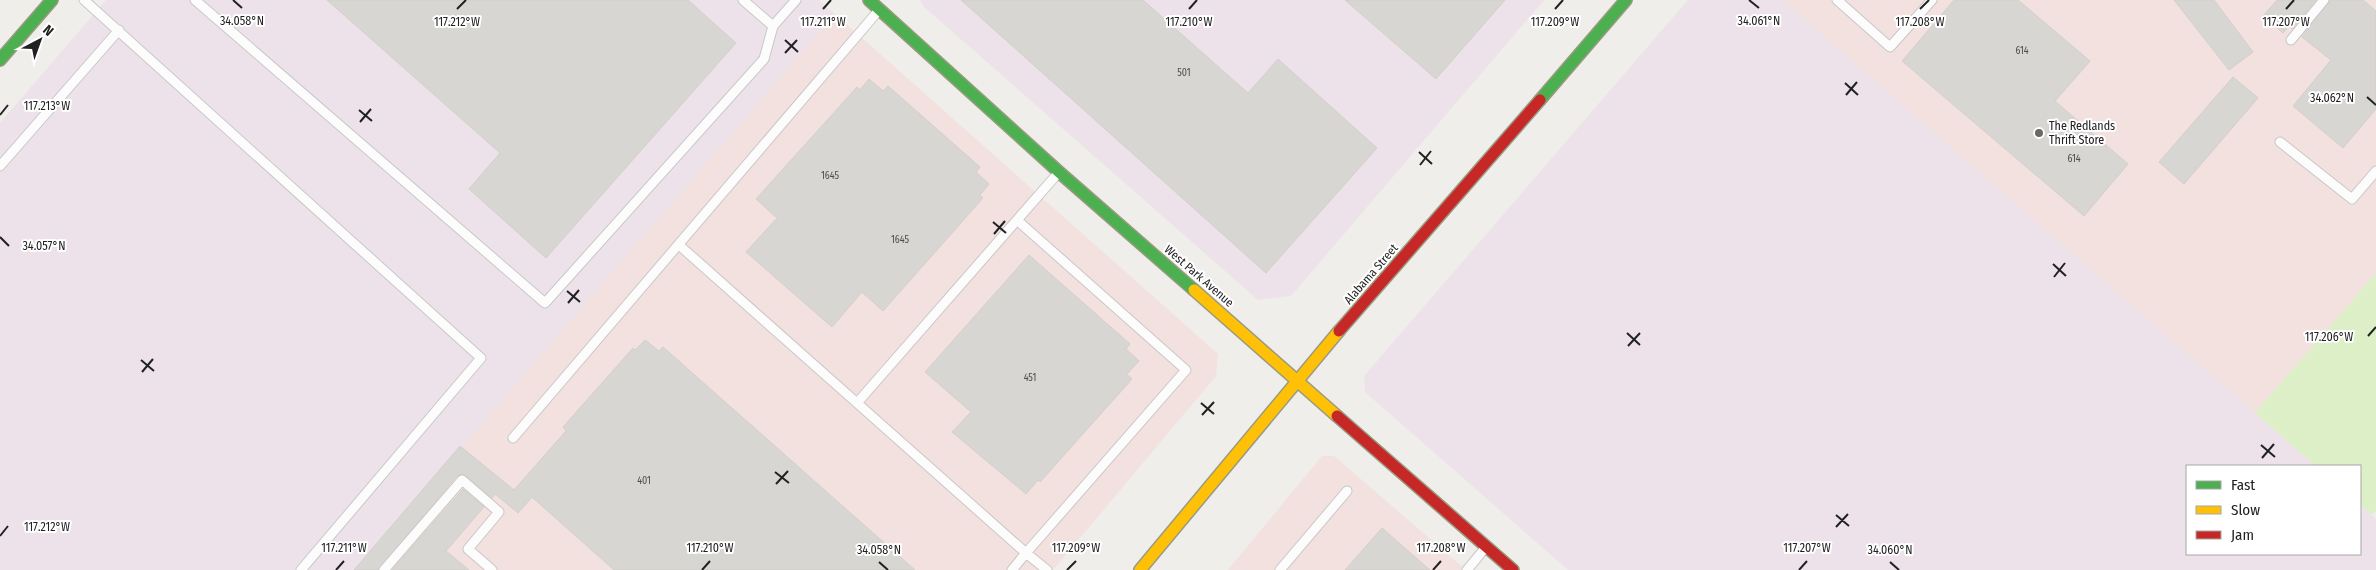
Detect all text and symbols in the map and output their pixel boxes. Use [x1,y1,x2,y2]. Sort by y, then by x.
text: 34.058°N [220,14,264,28]
text: 34.061°N [1738,14,1780,28]
north arrow [15,15,65,65]
text: 117.212°W [434,15,480,29]
text: 117.211°W [800,15,846,29]
text: 117.210°W [1165,15,1213,29]
text: 117.209°W [1531,15,1579,29]
text: 117.208°W [1896,15,1944,29]
text: 117.207°W [2262,15,2310,29]
text: N [39,21,57,40]
house number: 614 [2015,45,2029,57]
house number: 501 [1177,67,1191,79]
text: 34.062°N [2310,91,2354,105]
text: 117.213°W [24,99,70,113]
place label: The Redlands Thrift Store [2049,119,2115,147]
marker: The Redlands Thrift Store [2033,127,2045,139]
house number: 614 [2067,153,2081,165]
house number: 1645 [821,170,839,182]
house number: 1645 [891,234,909,246]
text: 34.057°N [23,239,65,253]
street label: Alabama Street [1341,241,1401,307]
street label: West Park Avenue [1162,242,1236,310]
text: 117.206°W [2305,330,2353,344]
house number: 451 [1024,372,1036,384]
legend [2186,465,2361,555]
house number: 401 [637,475,651,487]
text: Fast [2231,476,2255,494]
text: Slow [2231,501,2260,519]
text: 117.212°W [24,520,70,534]
text: Jam [2231,526,2254,544]
text: 117.211°W [321,541,367,555]
text: 117.210°W [686,541,734,555]
text: 117.209°W [1052,541,1100,555]
text: 117.208°W [1417,541,1465,555]
text: 117.207°W [1783,541,1831,555]
text: 34.058°N [857,543,901,557]
text: 34.060°N [1868,543,1912,557]

